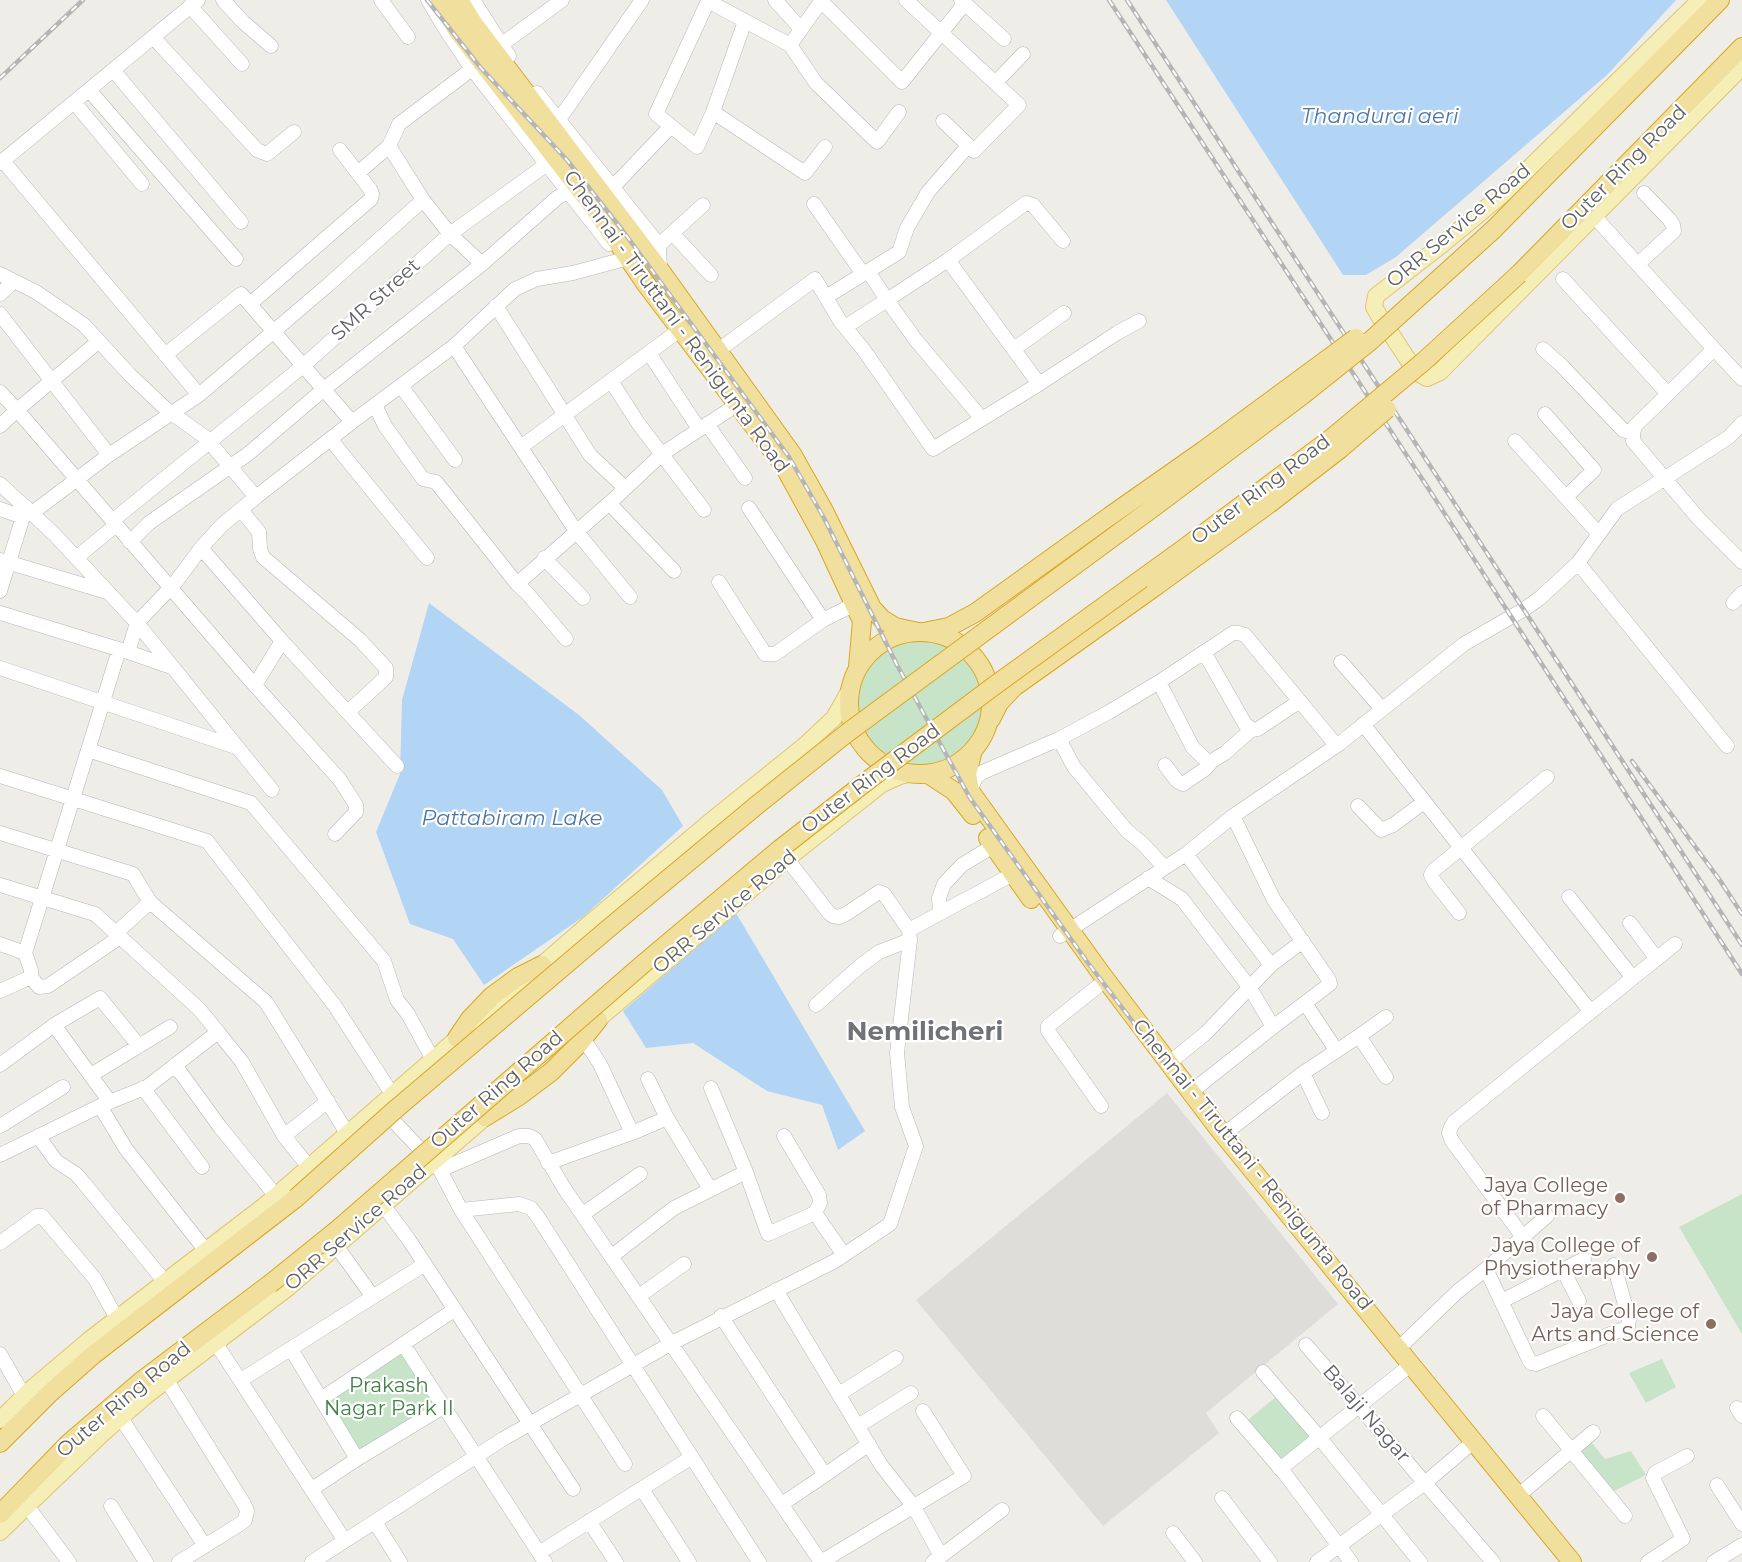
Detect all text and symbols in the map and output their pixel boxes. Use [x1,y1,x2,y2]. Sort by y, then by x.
street label: Outer Ring Road [1556,100,1692,236]
water label: Thandurai aeri [1301,104,1459,130]
street label: ORR Service Road [1382,159,1536,293]
street label: Chennai - Tiruttani - Renigunta Road [558,166,794,478]
street label: SMR Street [327,254,425,346]
street label: Outer Ring Road [1187,430,1335,550]
street label: Outer Ring Road [797,719,945,839]
water label: Pattabiram Lake [422,806,602,832]
street label: ORR Service Road [648,845,802,979]
street label: Chennai - Tiruttani - Renigunta Road [1127,1014,1377,1316]
district label: Nemilicheri [847,1016,1003,1048]
street label: Outer Ring Road [426,1026,568,1154]
street label: ORR Service Road [280,1160,432,1296]
place label: Jaya College of Pharmacy [1481,1174,1608,1221]
marker: Jaya College of Pharmacy [1613,1191,1627,1205]
place label: Jaya College of Physiotheraphy [1484,1234,1640,1281]
marker: Jaya College of Physiotheraphy [1645,1250,1659,1264]
place label: Jaya College of Arts and Science [1532,1300,1699,1347]
marker: Jaya College of Arts and Science [1704,1317,1718,1331]
street label: Outer Ring Road [52,1337,196,1463]
street label: Balaji Nagar [1317,1360,1415,1468]
park label: Prakash Nagar Park II [324,1374,454,1421]

